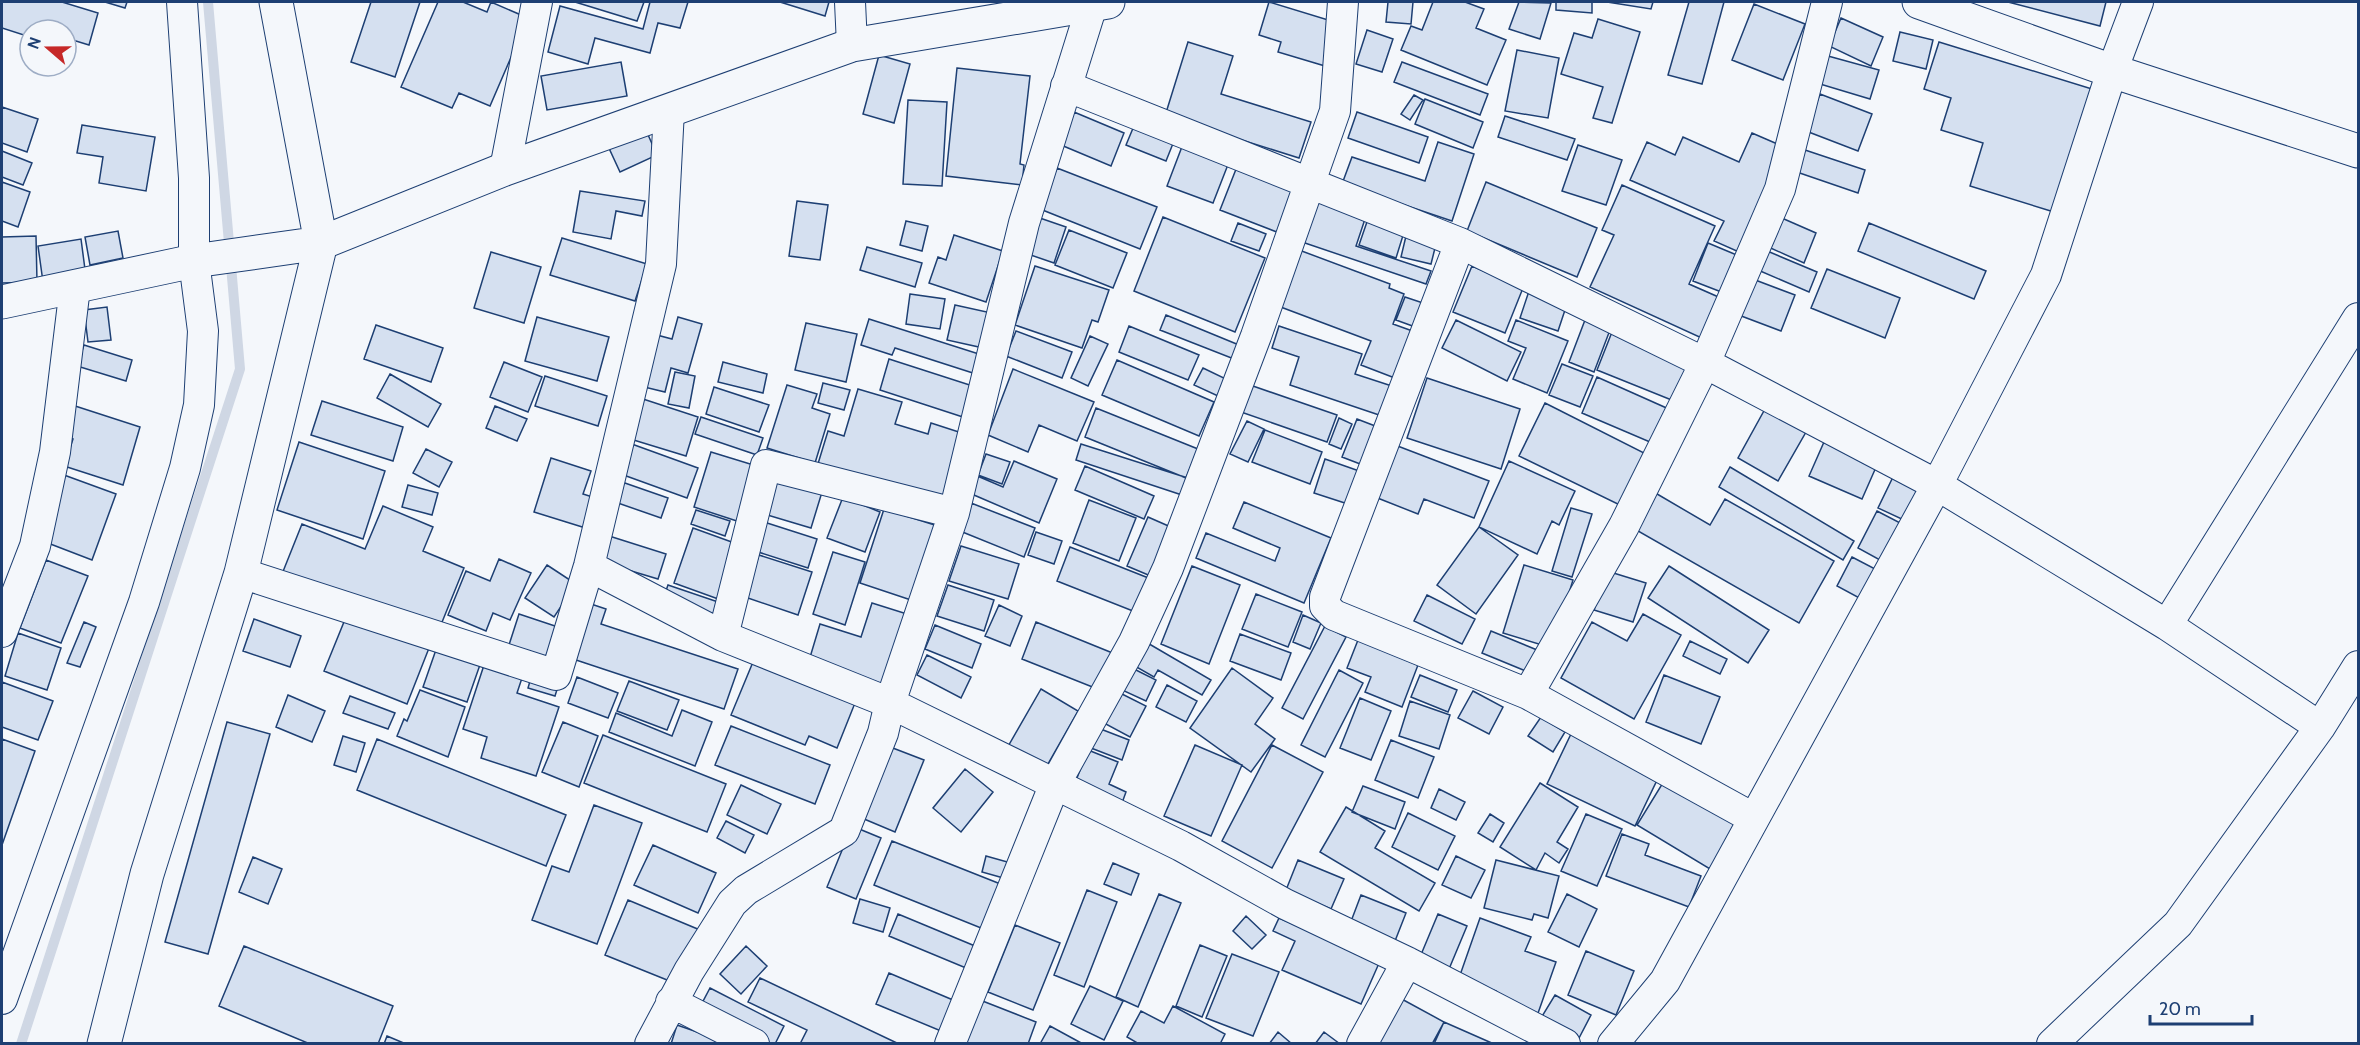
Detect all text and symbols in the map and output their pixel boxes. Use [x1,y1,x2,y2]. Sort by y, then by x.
north arrow [18,18,78,78]
text: N [24,34,45,52]
scale bar [2150,988,2252,1026]
text: 20 m [2159,998,2201,1020]

